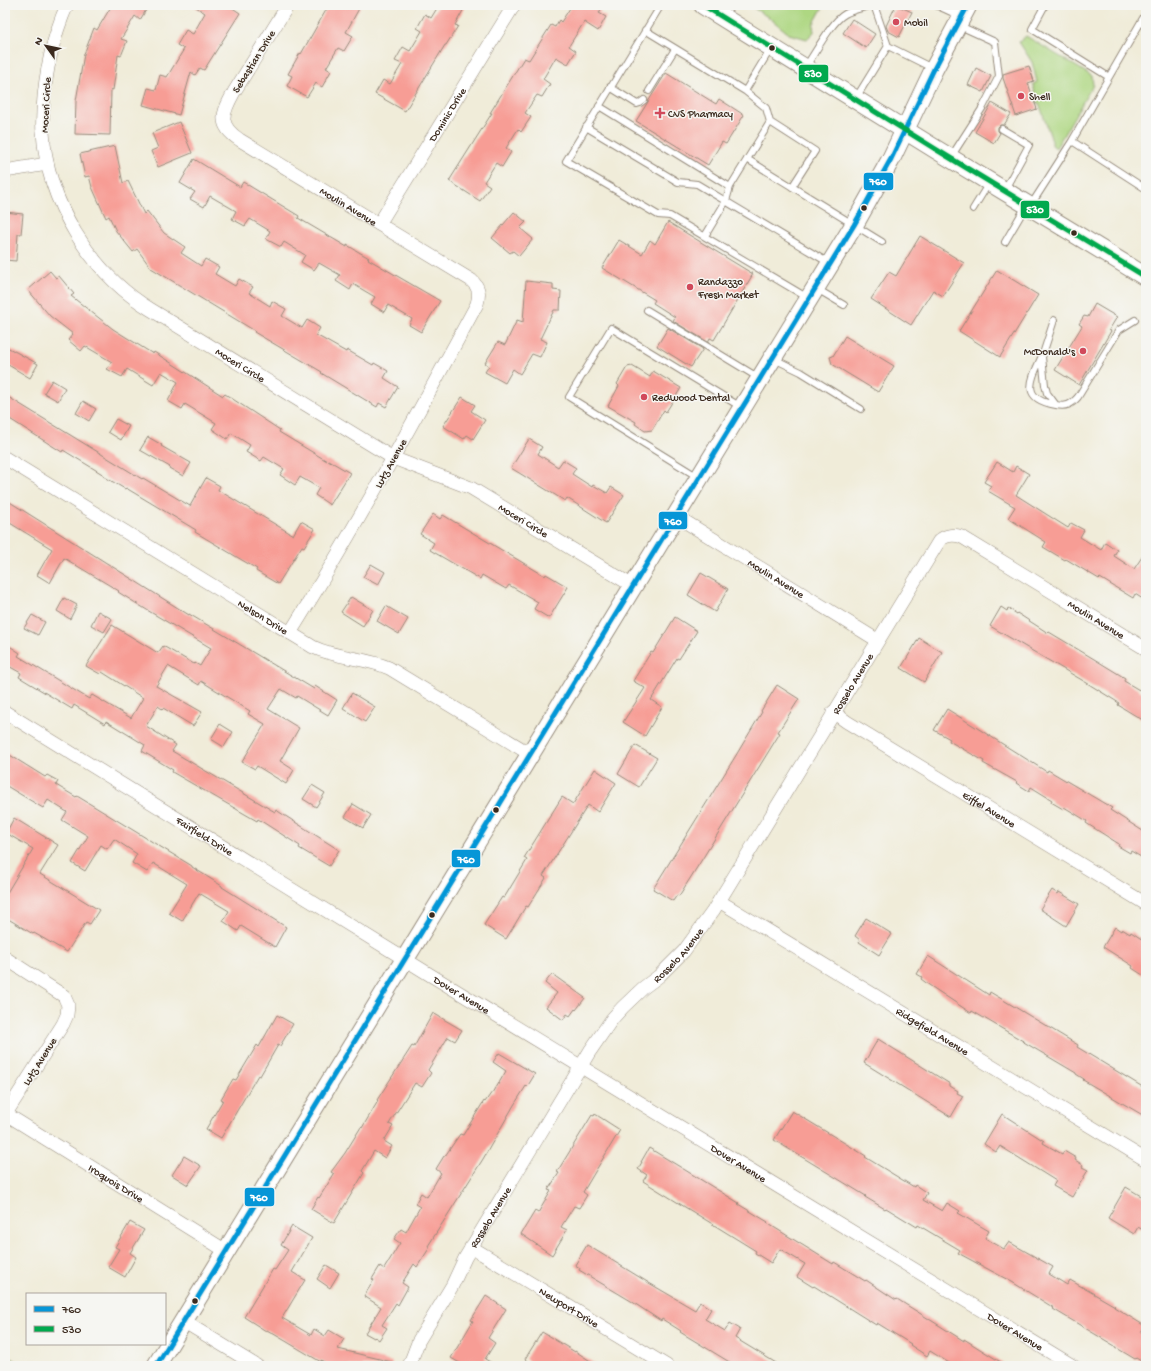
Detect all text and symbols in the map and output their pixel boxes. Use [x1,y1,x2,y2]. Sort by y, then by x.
marker: Mobil [891,17,901,27]
place label: Mobil [904,18,929,30]
north arrow [26,26,66,66]
street label: Sebastian Drive [231,28,279,96]
text: N [32,35,46,48]
unlabelled marker [767,43,777,53]
line badge: 530 [798,64,829,83]
text: 530 [804,69,823,81]
street label: Moceri Circle [40,77,54,133]
street label: Dominic Drive [427,86,470,145]
marker: Shell [1016,91,1026,101]
place label: Shell [1029,92,1051,104]
marker: CVS Pharmacy [655,108,665,118]
place label: CVS Pharmacy [668,109,733,121]
line badge: 760 [863,172,894,191]
text: 760 [868,177,888,189]
street label: Moulin Avenue [317,186,378,230]
line badge: 530 [1020,200,1050,219]
unlabelled marker [859,203,869,213]
text: 530 [1026,205,1045,217]
unlabelled marker [1069,228,1079,238]
place label: Randazzo Fresh Market [697,277,760,302]
marker: Randazzo Fresh Market [685,282,695,292]
marker: McDonald's [1078,346,1088,356]
street label: Moceri Circle [213,347,267,386]
place label: McDonald's [1024,347,1076,359]
marker: Redwood Dental [639,392,649,402]
place label: Redwood Dental [652,393,731,405]
street label: Lutz Avenue [373,437,410,491]
street label: Moceri Circle [496,502,550,541]
line badge: 760 [658,511,688,530]
text: 760 [663,517,683,529]
street label: Moulin Avenue [745,558,806,602]
street label: Nelson Drive [235,598,290,638]
street label: Moulin Avenue [1065,599,1126,643]
street label: Rosselo Avenue [831,652,877,717]
street label: Eiffel Avenue [960,790,1017,831]
unlabelled marker [491,805,501,815]
street label: Fairfield Drive [172,815,235,860]
line badge: 760 [451,849,481,868]
text: 760 [456,855,476,867]
unlabelled marker [427,910,437,920]
street label: Rosselo Avenue [652,926,707,986]
street label: Dover Avenue [430,974,491,1018]
street label: Ridgefield Avenue [893,1006,970,1059]
street label: Lutz Avenue [21,1036,60,1088]
street label: Dover Avenue [707,1142,768,1186]
street label: Iroquois Drive [85,1163,145,1206]
street label: Rosselo Avenue [468,1185,515,1251]
line badge: 760 [244,1187,275,1207]
text: 760 [249,1193,269,1205]
street label: Newport Drive [536,1286,601,1331]
legend [26,1293,166,1345]
unlabelled marker [190,1296,200,1306]
text: 760 [61,1304,81,1318]
street label: Dover Avenue [984,1311,1045,1354]
text: 530 [62,1324,82,1338]

